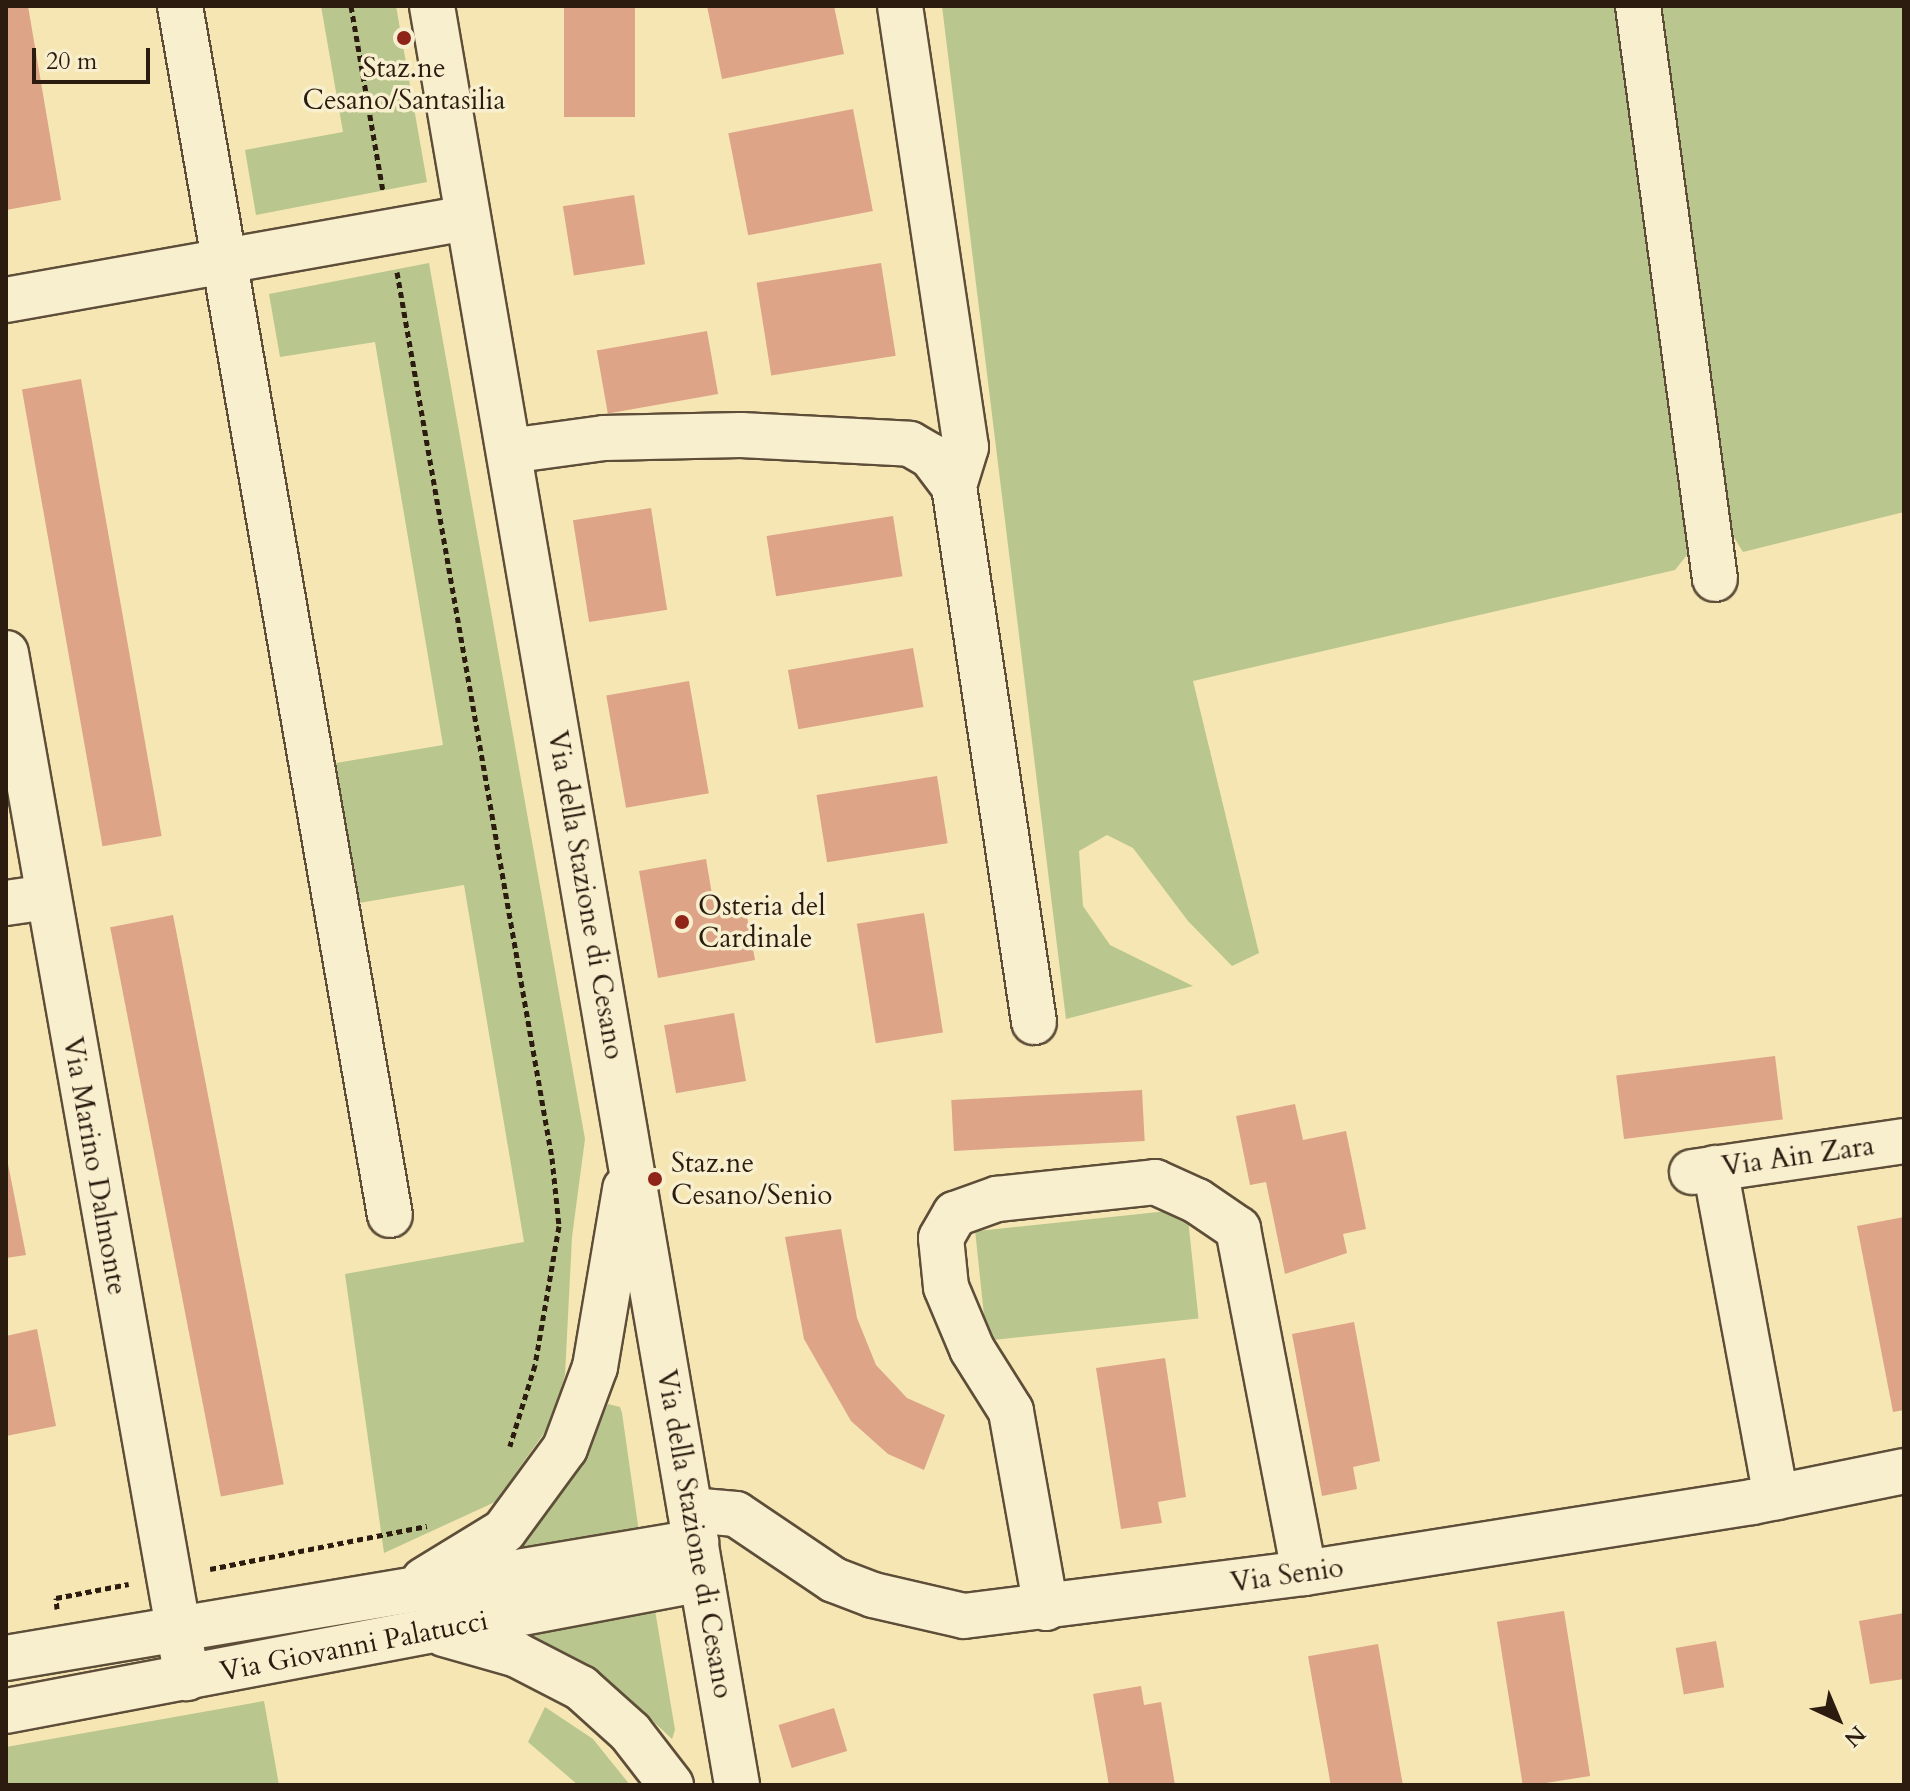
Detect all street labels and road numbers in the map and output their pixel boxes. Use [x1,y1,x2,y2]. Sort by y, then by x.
street label: Via della Stazione di Cesano [541,728,631,1062]
street label: Via Marino Dalmonte [56,1034,134,1298]
street label: Via Ain Zara [1720,1129,1876,1183]
street label: Via della Stazione di Cesano [650,1367,740,1701]
street label: Via Senio [1228,1550,1346,1600]
street label: Via Giovanni Palatucci [217,1604,491,1688]

